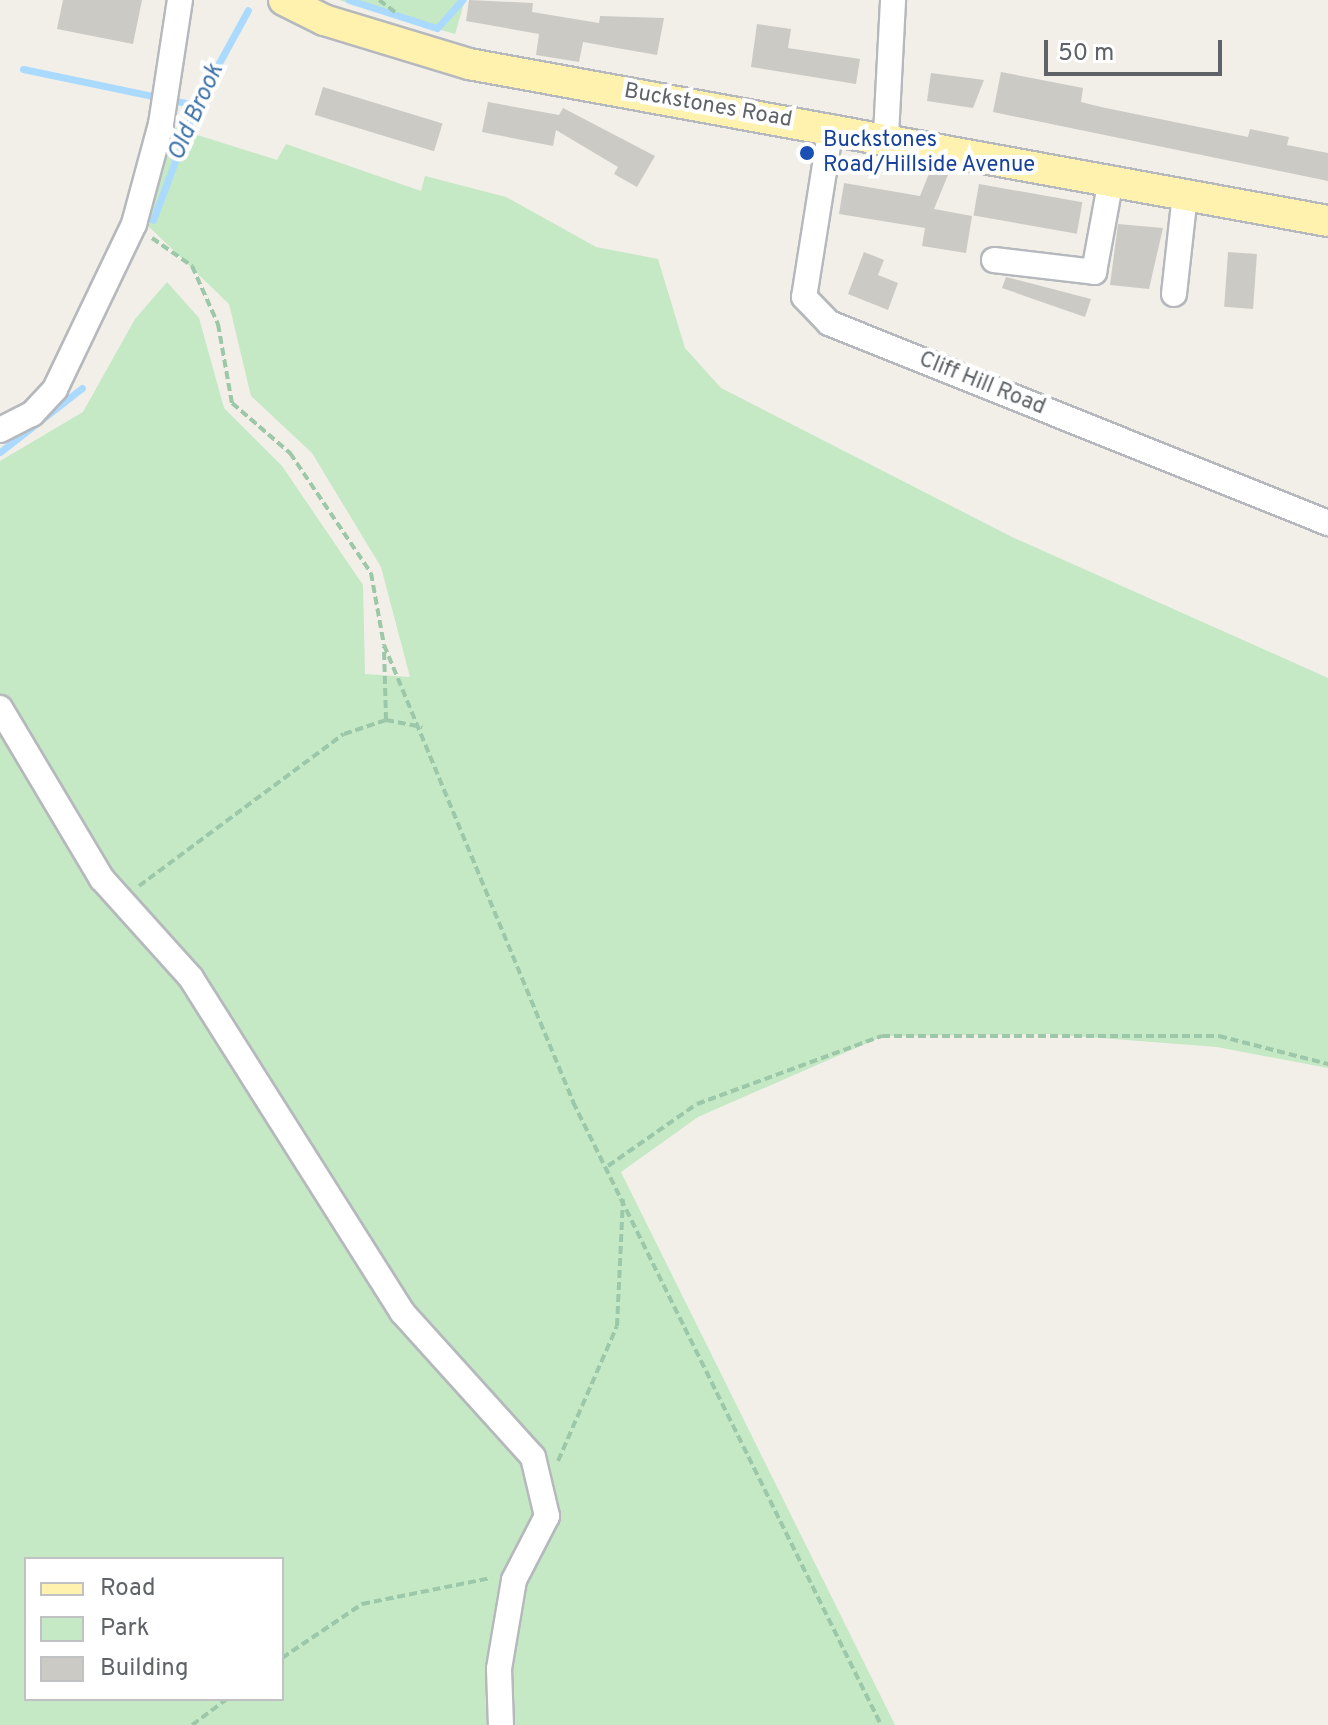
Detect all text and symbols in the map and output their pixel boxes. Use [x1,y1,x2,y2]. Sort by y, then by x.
scale bar [1048,24,1226,74]
text: 50 m [1058,39,1114,69]
water label: Old Brook [163,60,231,166]
street label: Buckstones Road [622,78,794,134]
place label: Buckstones Road/Hillside Avenue [823,127,1036,178]
marker: Buckstones Road/Hillside Avenue [798,144,816,162]
street label: Cliff Hill Road [915,347,1049,421]
legend [24,1557,284,1701]
text: Road [100,1574,156,1604]
text: Park [100,1614,150,1644]
text: Building [100,1654,189,1684]

